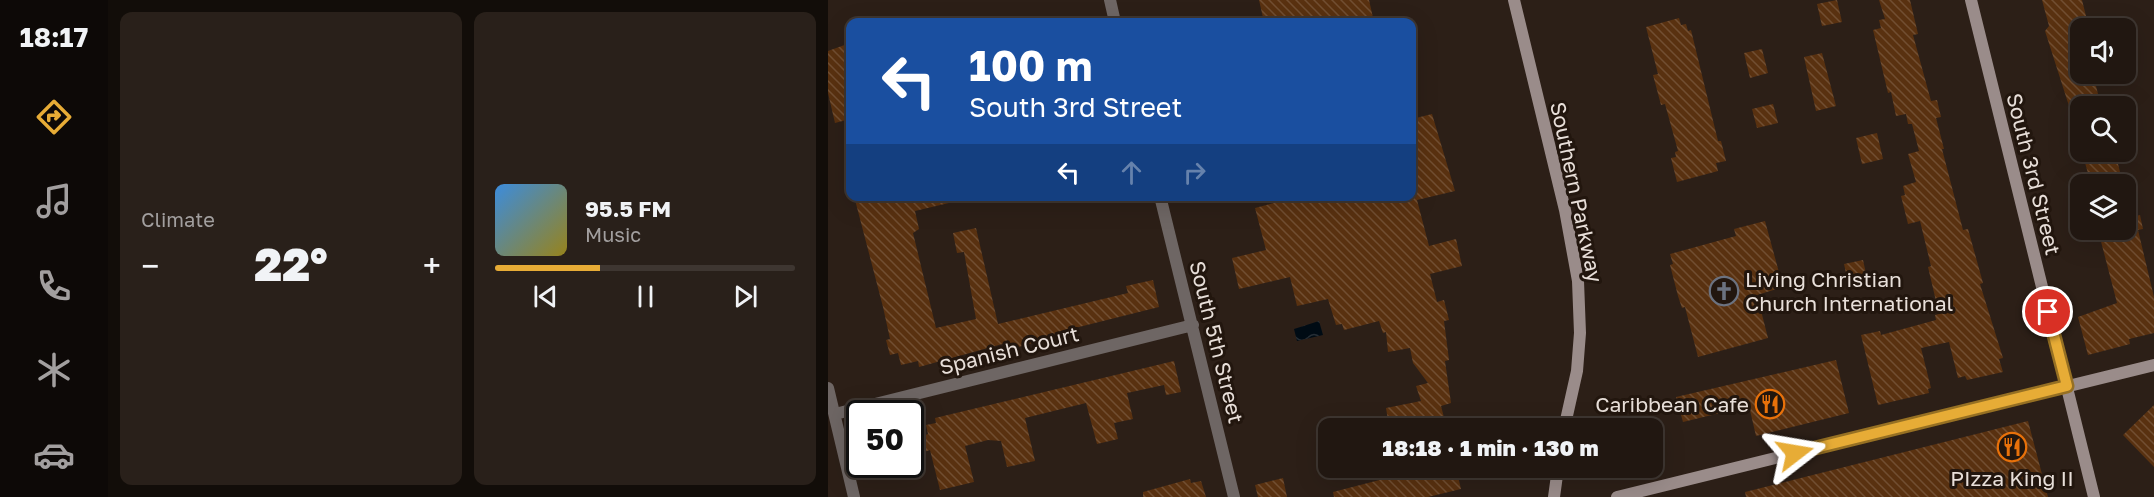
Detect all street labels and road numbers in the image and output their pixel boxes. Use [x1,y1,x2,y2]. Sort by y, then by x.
street label: South 3rd Street [2001,90,2067,258]
street label: Southern Parkway [1545,99,1609,285]
street label: South 5th Street [1184,258,1250,426]
street label: Spanish Court [937,320,1081,380]

